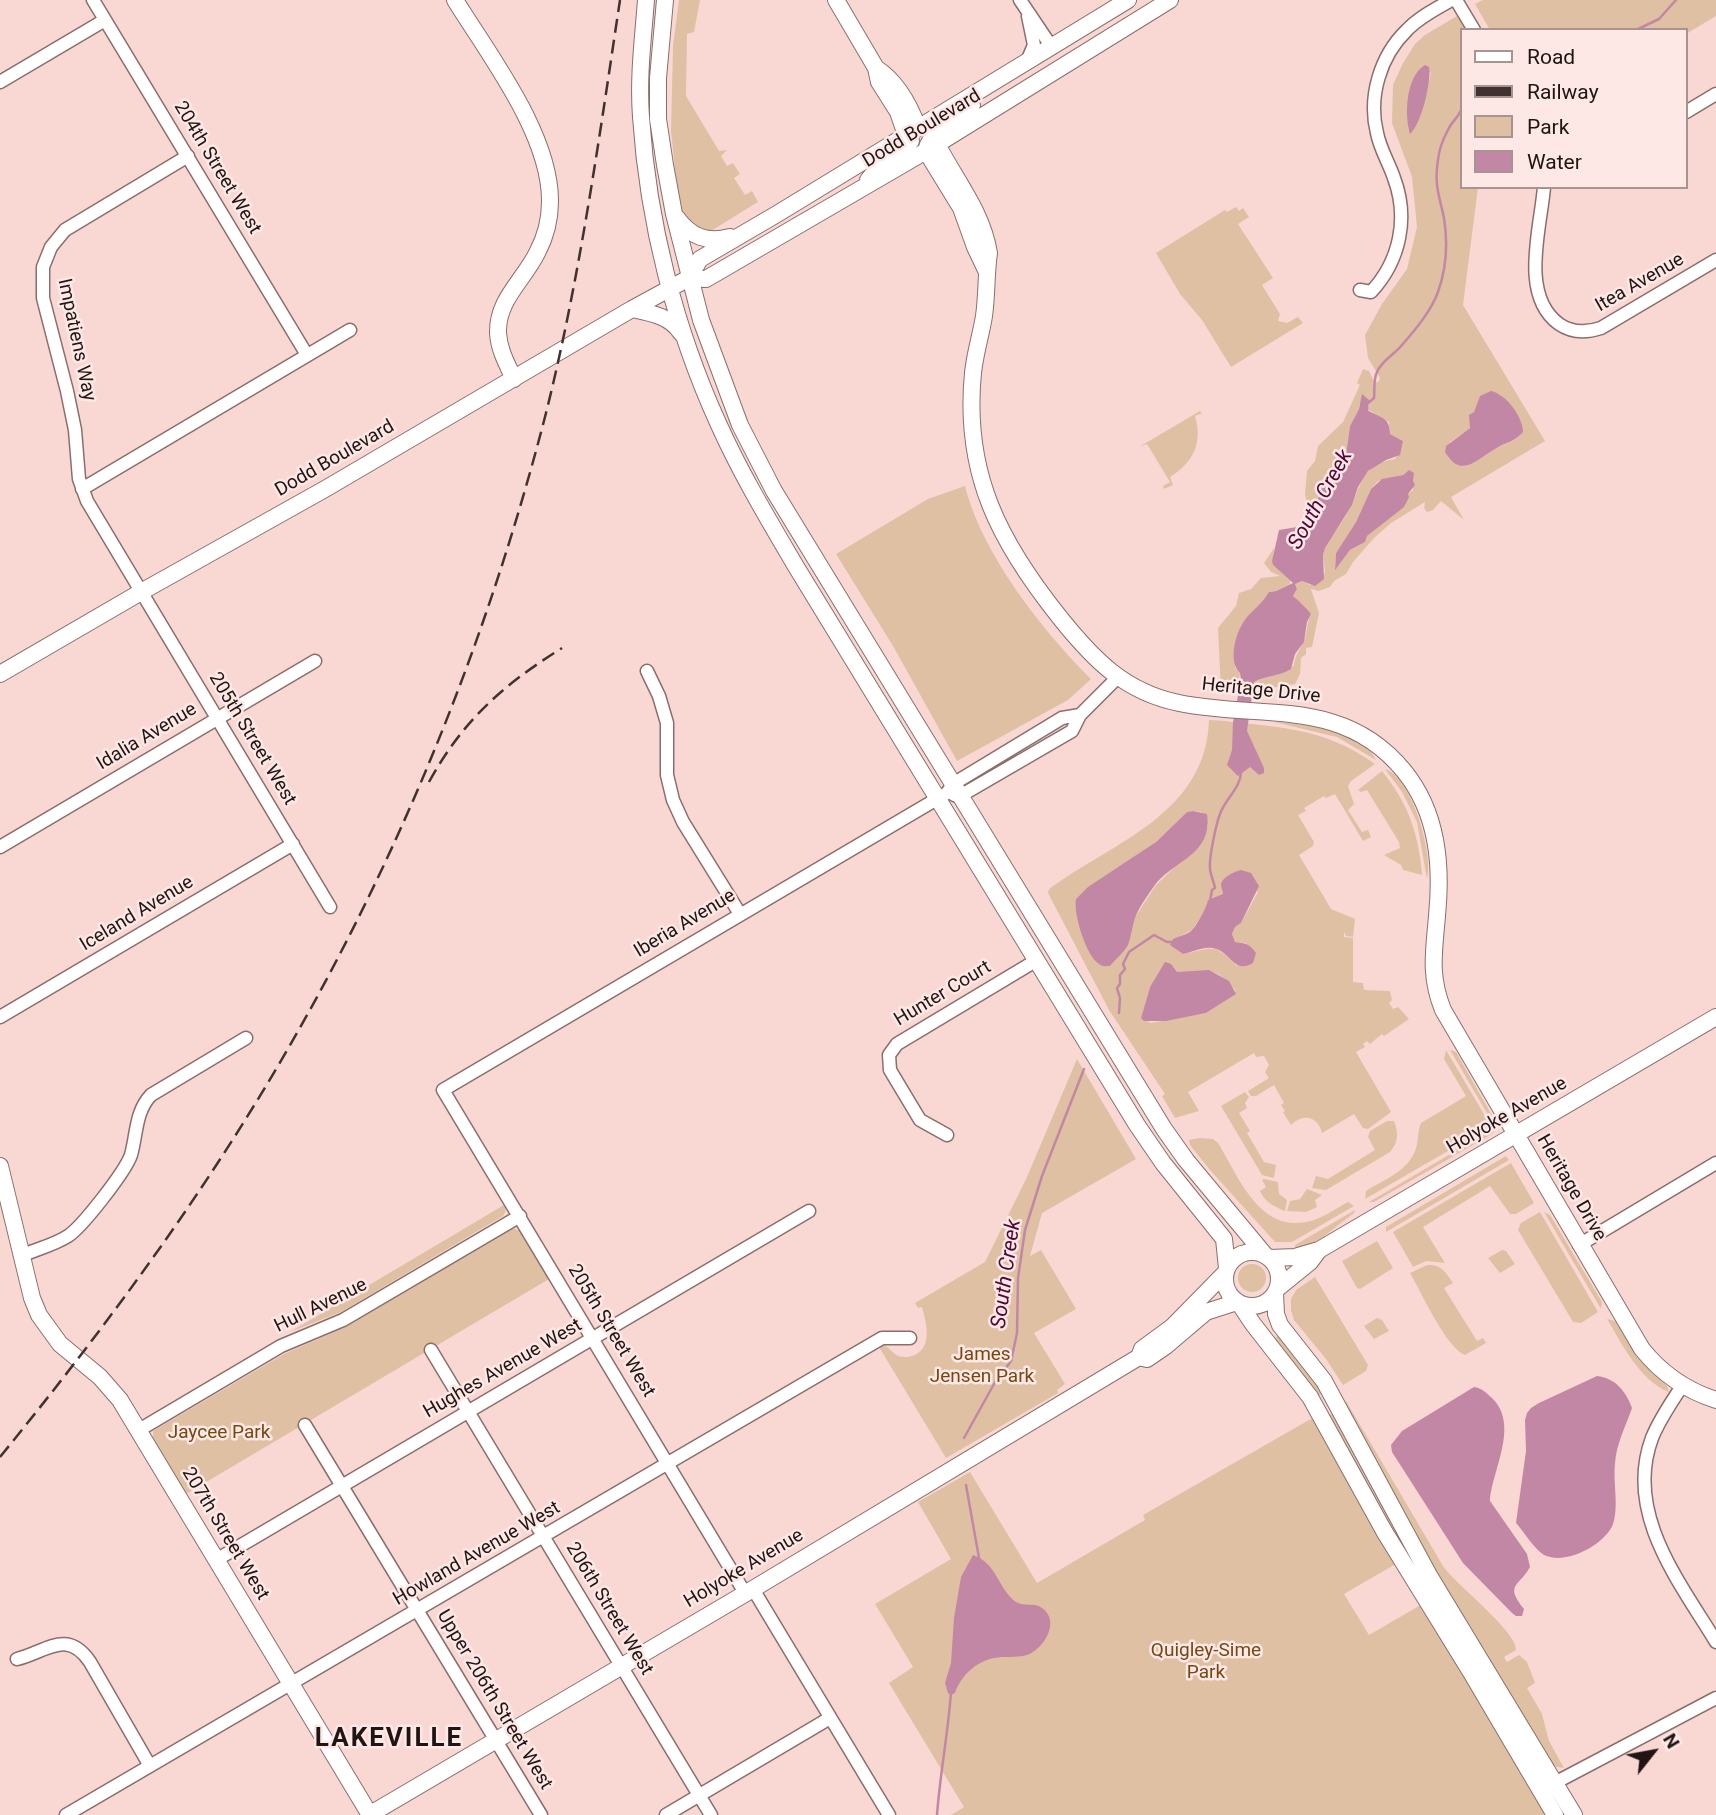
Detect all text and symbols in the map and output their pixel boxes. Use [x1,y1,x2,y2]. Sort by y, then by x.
legend [1460,28,1688,189]
text: Road [1527,45,1575,69]
text: Railway [1527,80,1599,104]
street label: Dodd Boulevard [859,85,985,173]
street label: 204th Street West [168,97,266,239]
text: Park [1527,115,1569,139]
text: Water [1527,150,1582,174]
street label: Itea Avenue [1592,248,1688,318]
street label: Impatiens Way [52,277,100,403]
street label: Dodd Boulevard [271,416,399,502]
water label: South Creek [1283,446,1359,554]
street label: 205th Street West [203,668,301,810]
street label: Heritage Drive [1200,673,1322,709]
street label: Idalia Avenue [93,698,201,776]
street label: Iceland Avenue [76,871,198,957]
street label: Iberia Avenue [630,885,740,963]
street label: Hunter Court [891,956,995,1032]
street label: Holyoke Avenue [1443,1072,1571,1160]
street label: Heritage Drive [1531,1131,1611,1245]
water label: South Creek [987,1218,1027,1330]
street label: 205th Street West [562,1260,660,1402]
street label: Hull Avenue [271,1274,371,1338]
street label: Hughes Avenue West [420,1314,586,1424]
park label: James Jensen Park [930,1344,1034,1388]
park label: Jaycee Park [168,1422,270,1444]
street label: 207th Street West [176,1463,274,1605]
street label: Howland Avenue West [389,1497,565,1611]
street label: Holyoke Avenue [680,1524,808,1614]
street label: 206th Street West [560,1538,658,1680]
street label: Upper 206th Street West [431,1606,557,1794]
park label: Quigley-Sime Park [1151,1640,1261,1684]
north arrow [1618,1717,1688,1787]
district label: LAKEVILLE [316,1723,462,1755]
text: N [1658,1729,1685,1753]

